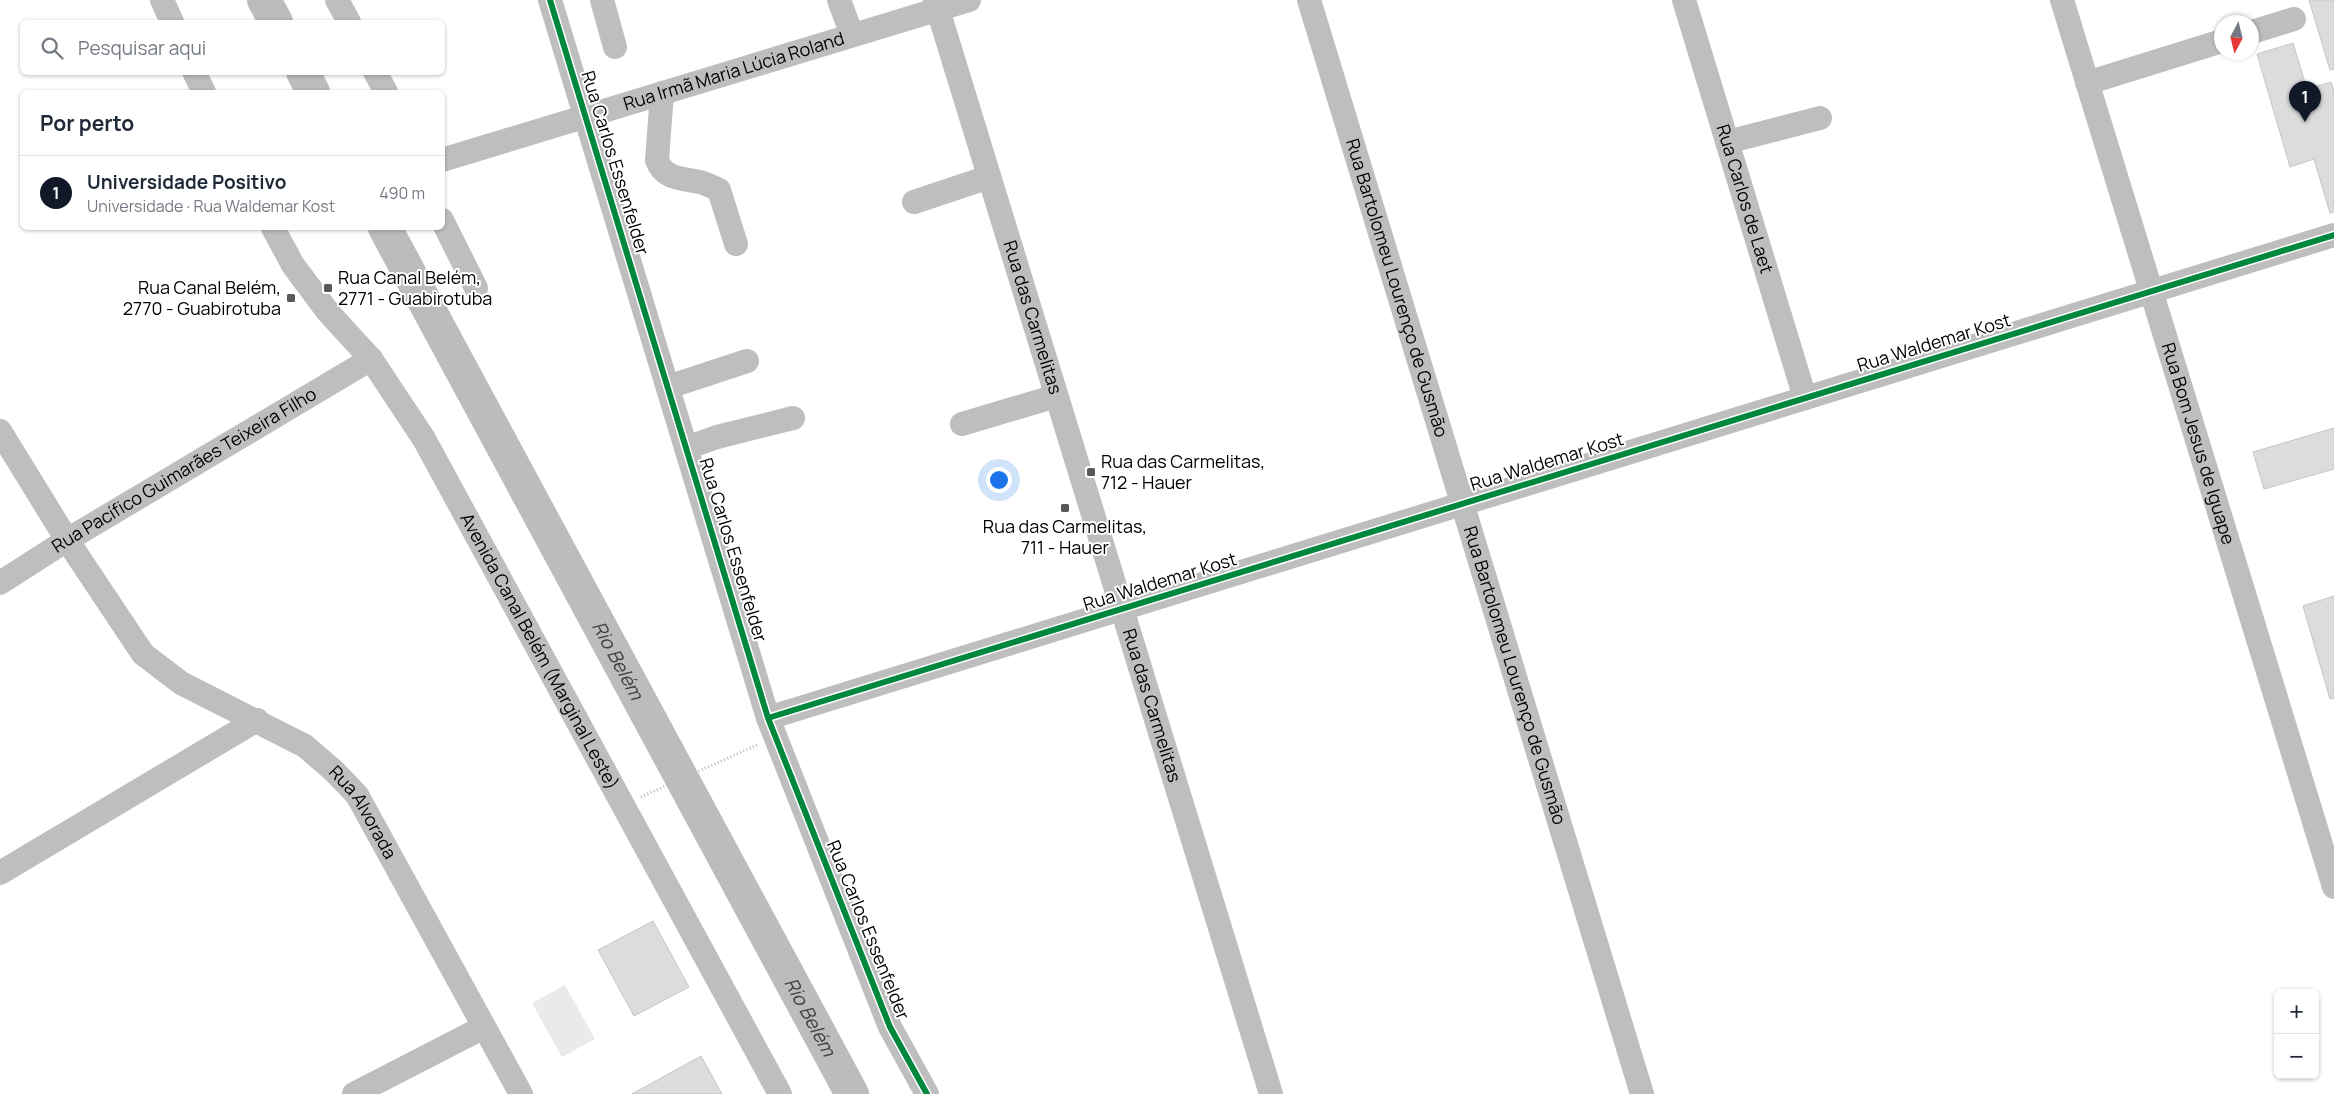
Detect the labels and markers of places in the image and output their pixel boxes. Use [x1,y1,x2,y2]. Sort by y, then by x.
pin: 1 [2289,81,2321,122]
place label: Rua Canal Belém, 2771 - Guabirotuba [338,265,492,310]
place label: Rua Canal Belém, 2770 - Guabirotuba [123,275,281,320]
marker: Rua Canal Belém, 2771 - Guabirotuba [322,282,334,294]
marker: Rua Canal Belém, 2770 - Guabirotuba [285,292,297,304]
place label: Rua das Carmelitas, 712 - Hauer [1101,449,1265,494]
marker: Rua das Carmelitas, 712 - Hauer [1085,466,1097,478]
marker: Rua das Carmelitas, 711 - Hauer [1059,502,1071,514]
place label: Rua das Carmelitas, 711 - Hauer [983,514,1147,559]

